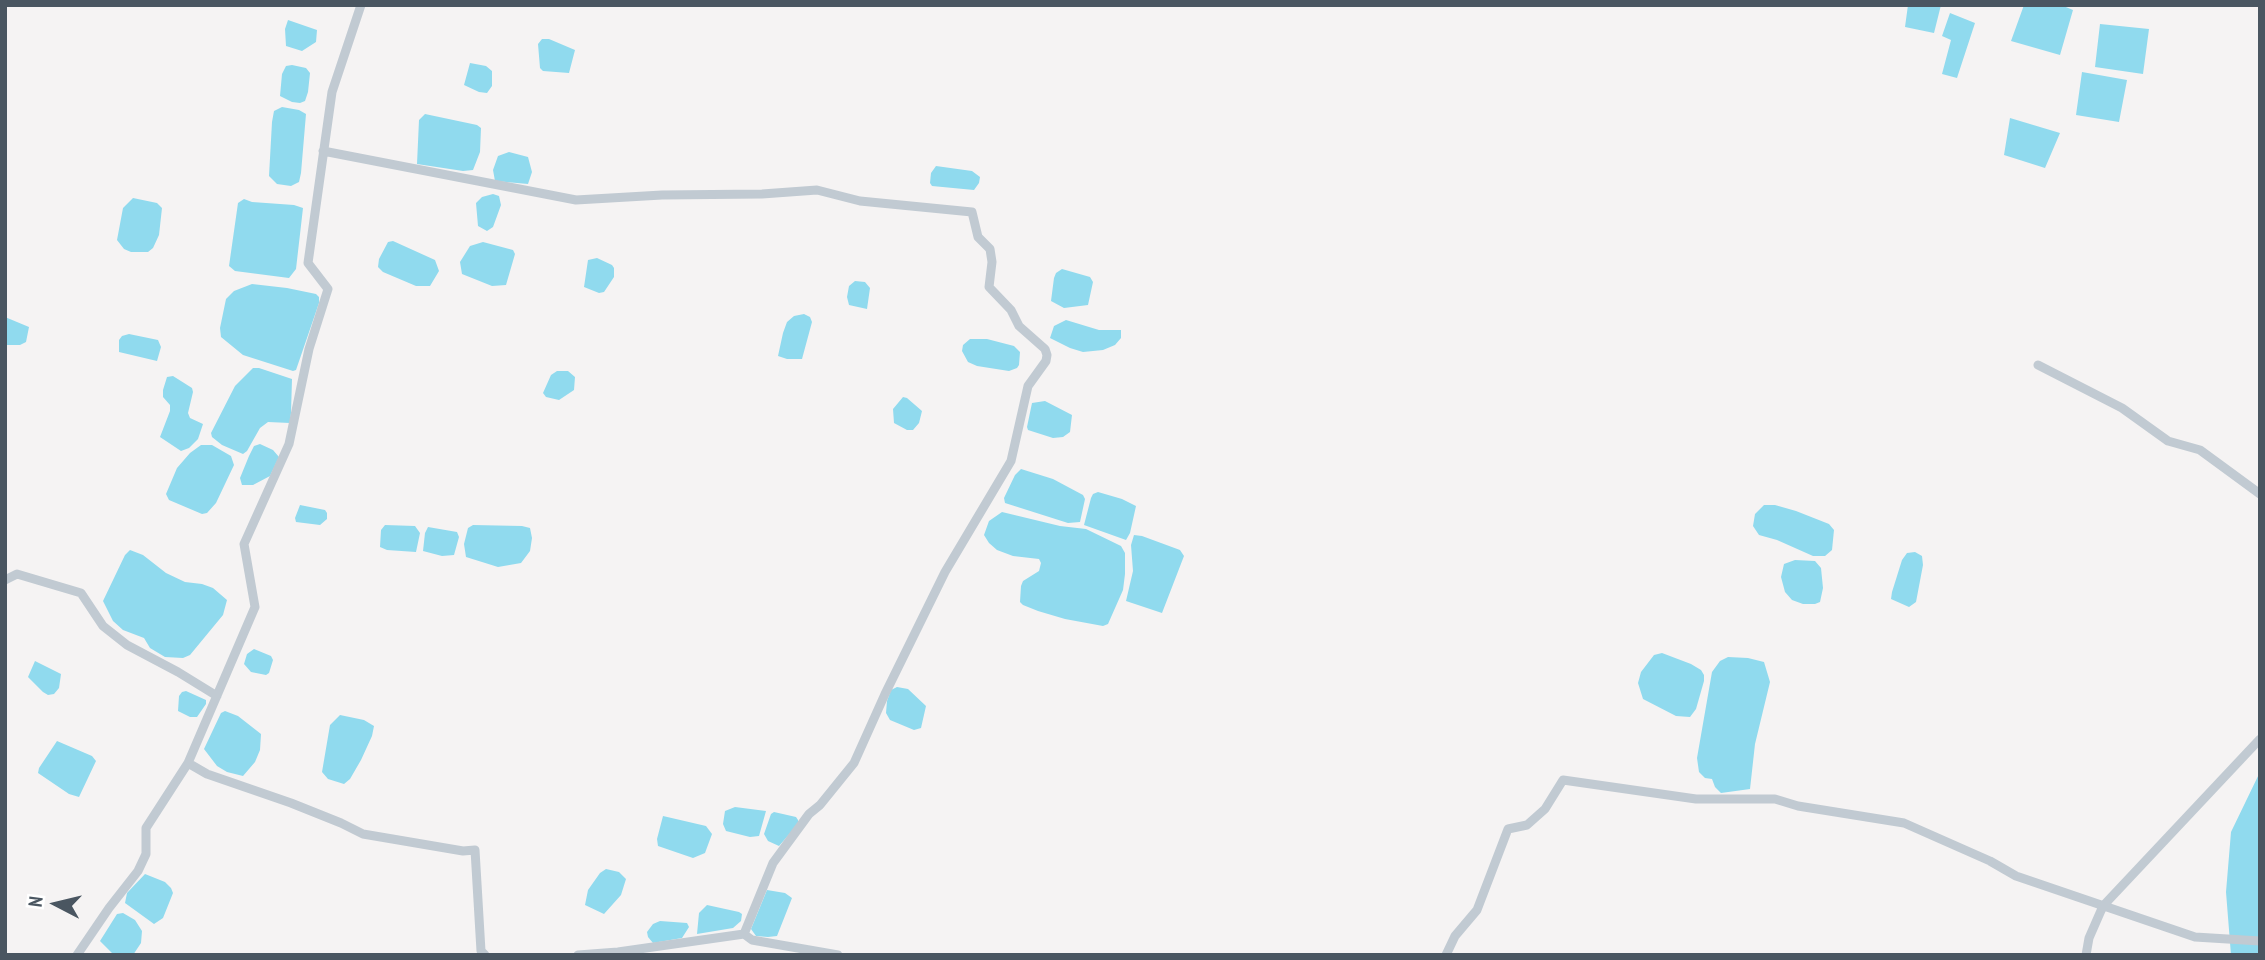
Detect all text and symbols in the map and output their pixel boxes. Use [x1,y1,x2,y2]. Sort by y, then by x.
north arrow [21,869,91,939]
text: N [23,895,48,908]

